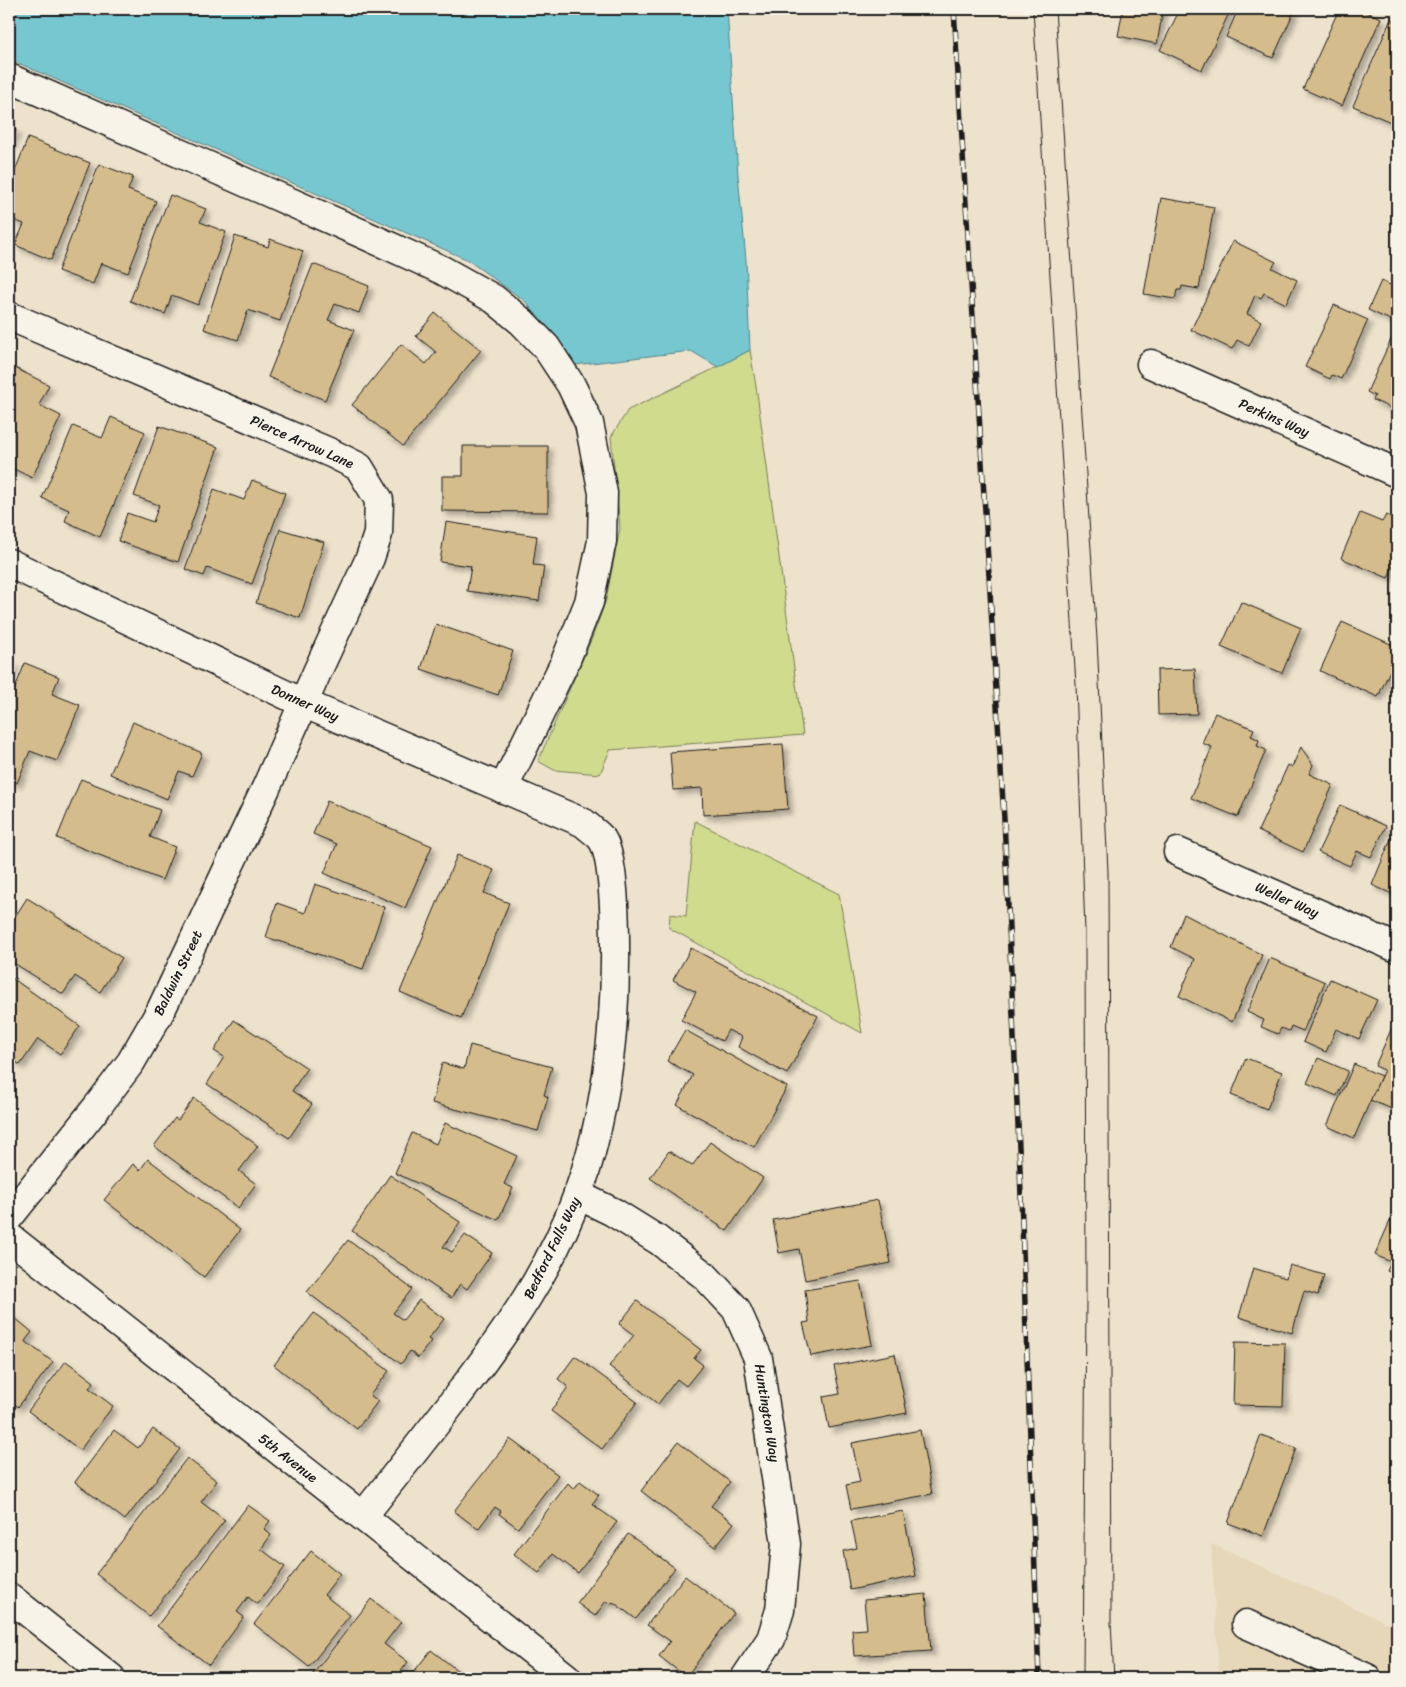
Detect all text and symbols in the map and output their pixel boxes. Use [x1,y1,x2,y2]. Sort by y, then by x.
street label: Perkins Way [1234,391,1314,445]
street label: Pierce Arrow Lane [246,408,358,476]
street label: Donner Way [267,677,344,729]
street label: Weller Way [1251,875,1324,925]
street label: Baldwin Street [146,926,210,1020]
street label: Bedford Falls Way [516,1192,588,1304]
street label: Huntington Way [747,1362,787,1465]
street label: 5th Avenue [253,1426,324,1490]

